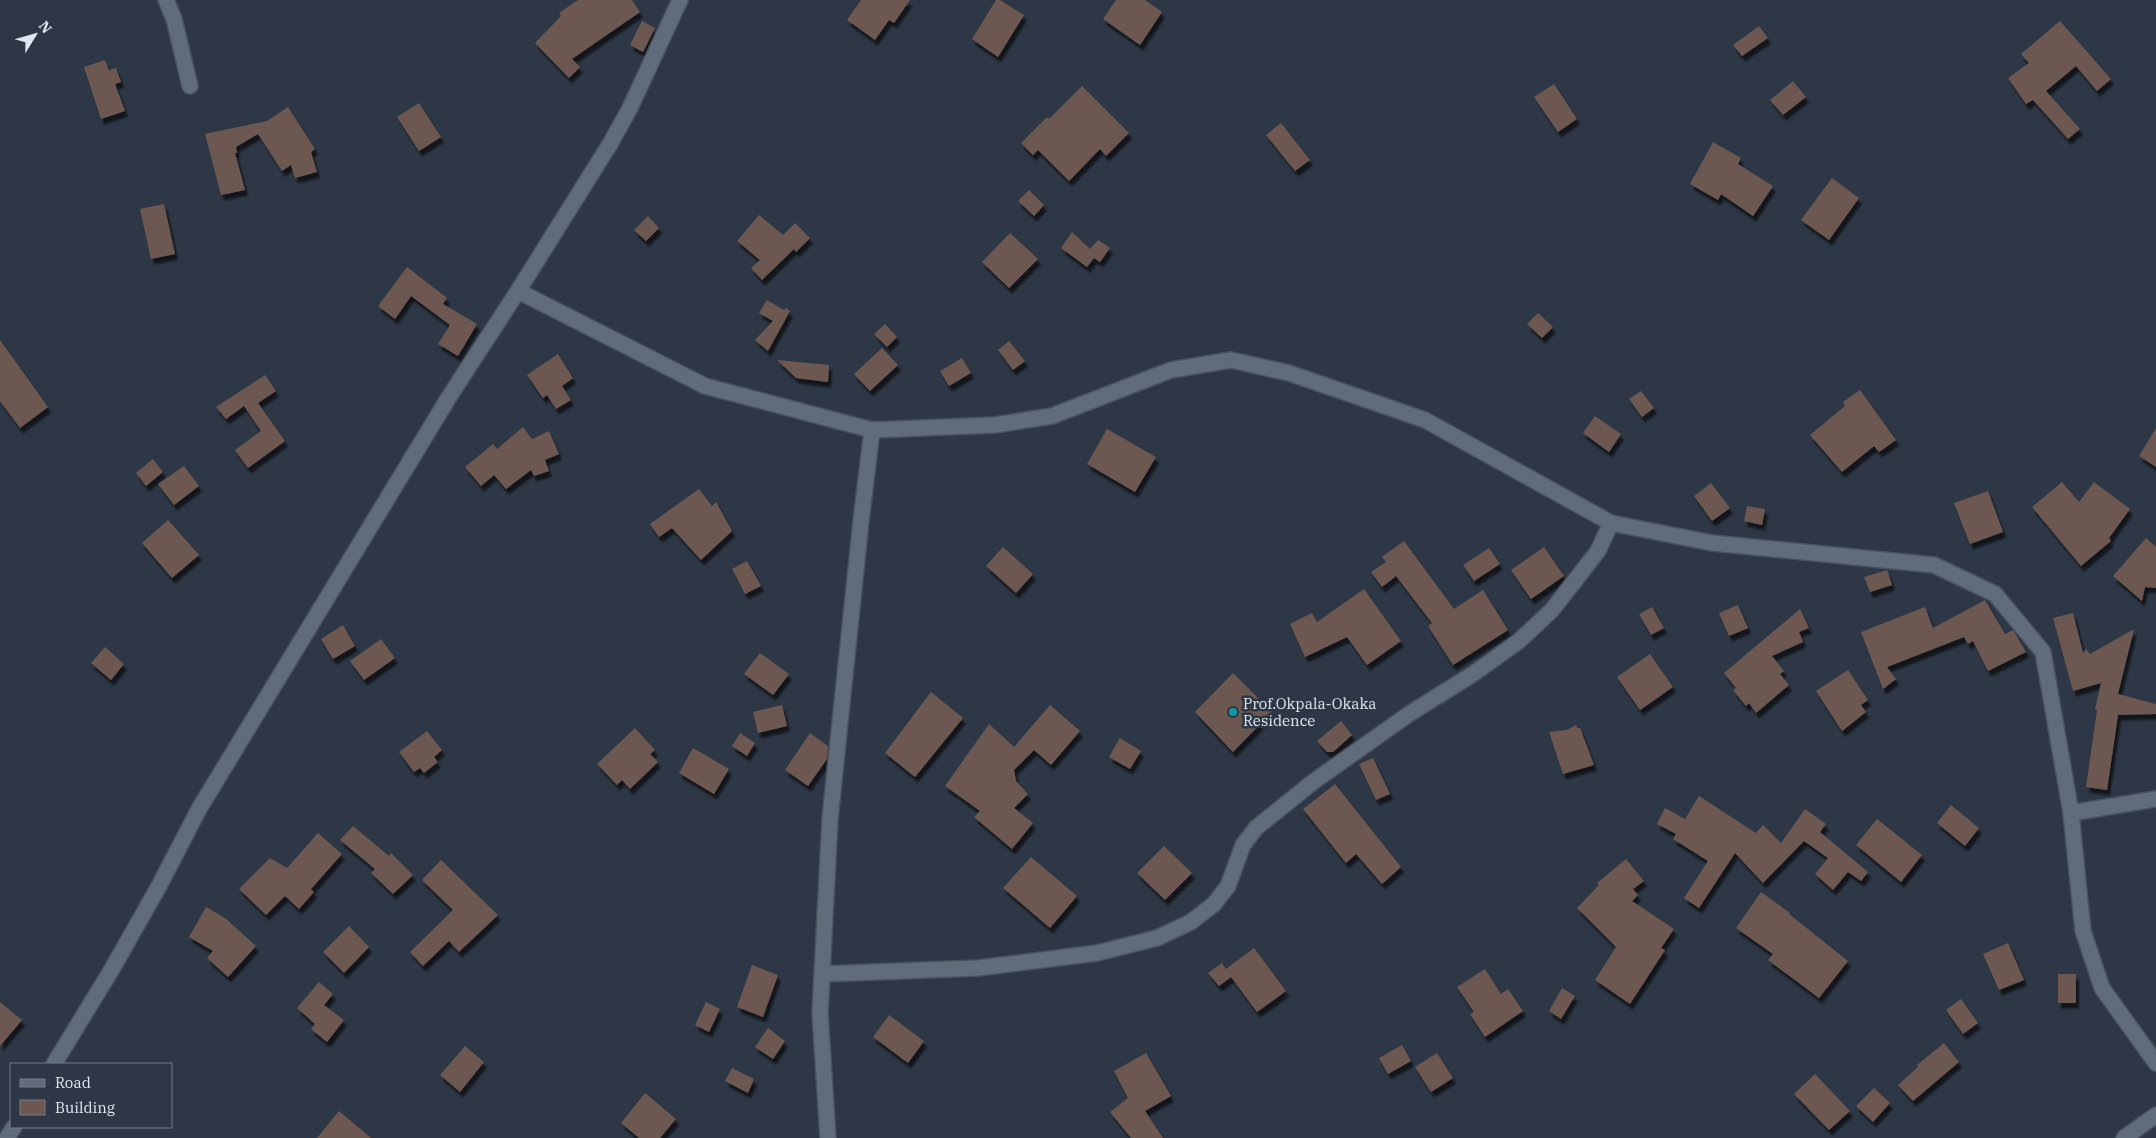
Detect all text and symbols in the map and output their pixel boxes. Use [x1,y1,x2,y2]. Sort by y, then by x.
north arrow [10,10,60,60]
text: N [35,17,56,37]
place label: Prof.Okpala-Okaka Residence [1243,694,1376,730]
marker: Prof.Okpala-Okaka Residence [1227,706,1239,718]
legend [10,1063,172,1128]
text: Road [55,1073,91,1092]
text: Building [55,1098,115,1117]

